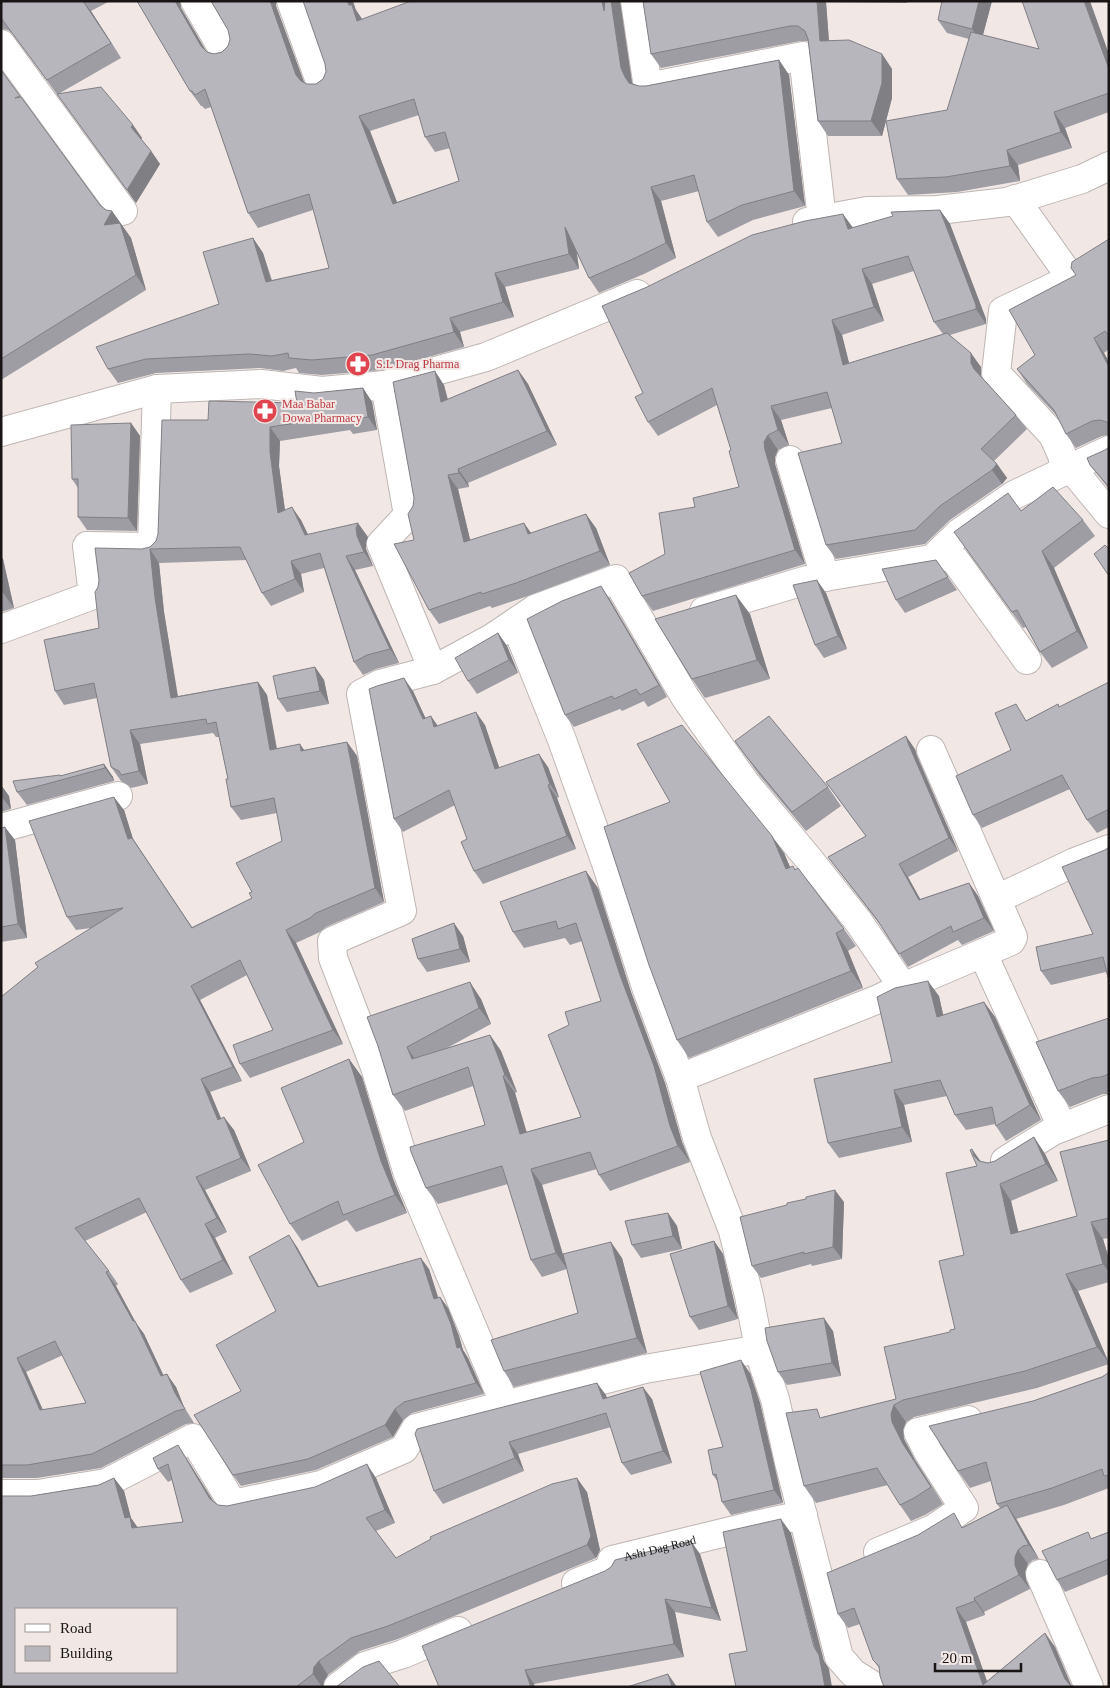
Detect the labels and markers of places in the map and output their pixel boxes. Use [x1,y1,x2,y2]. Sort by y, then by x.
pharmacy icon: S.L Drag Pharma [345,351,371,377]
place label: S.L Drag Pharma [376,357,460,371]
place label: Maa Babar Dowa Pharmacy [282,397,362,425]
pharmacy icon: Maa Babar Dowa Pharmacy [252,398,278,424]

